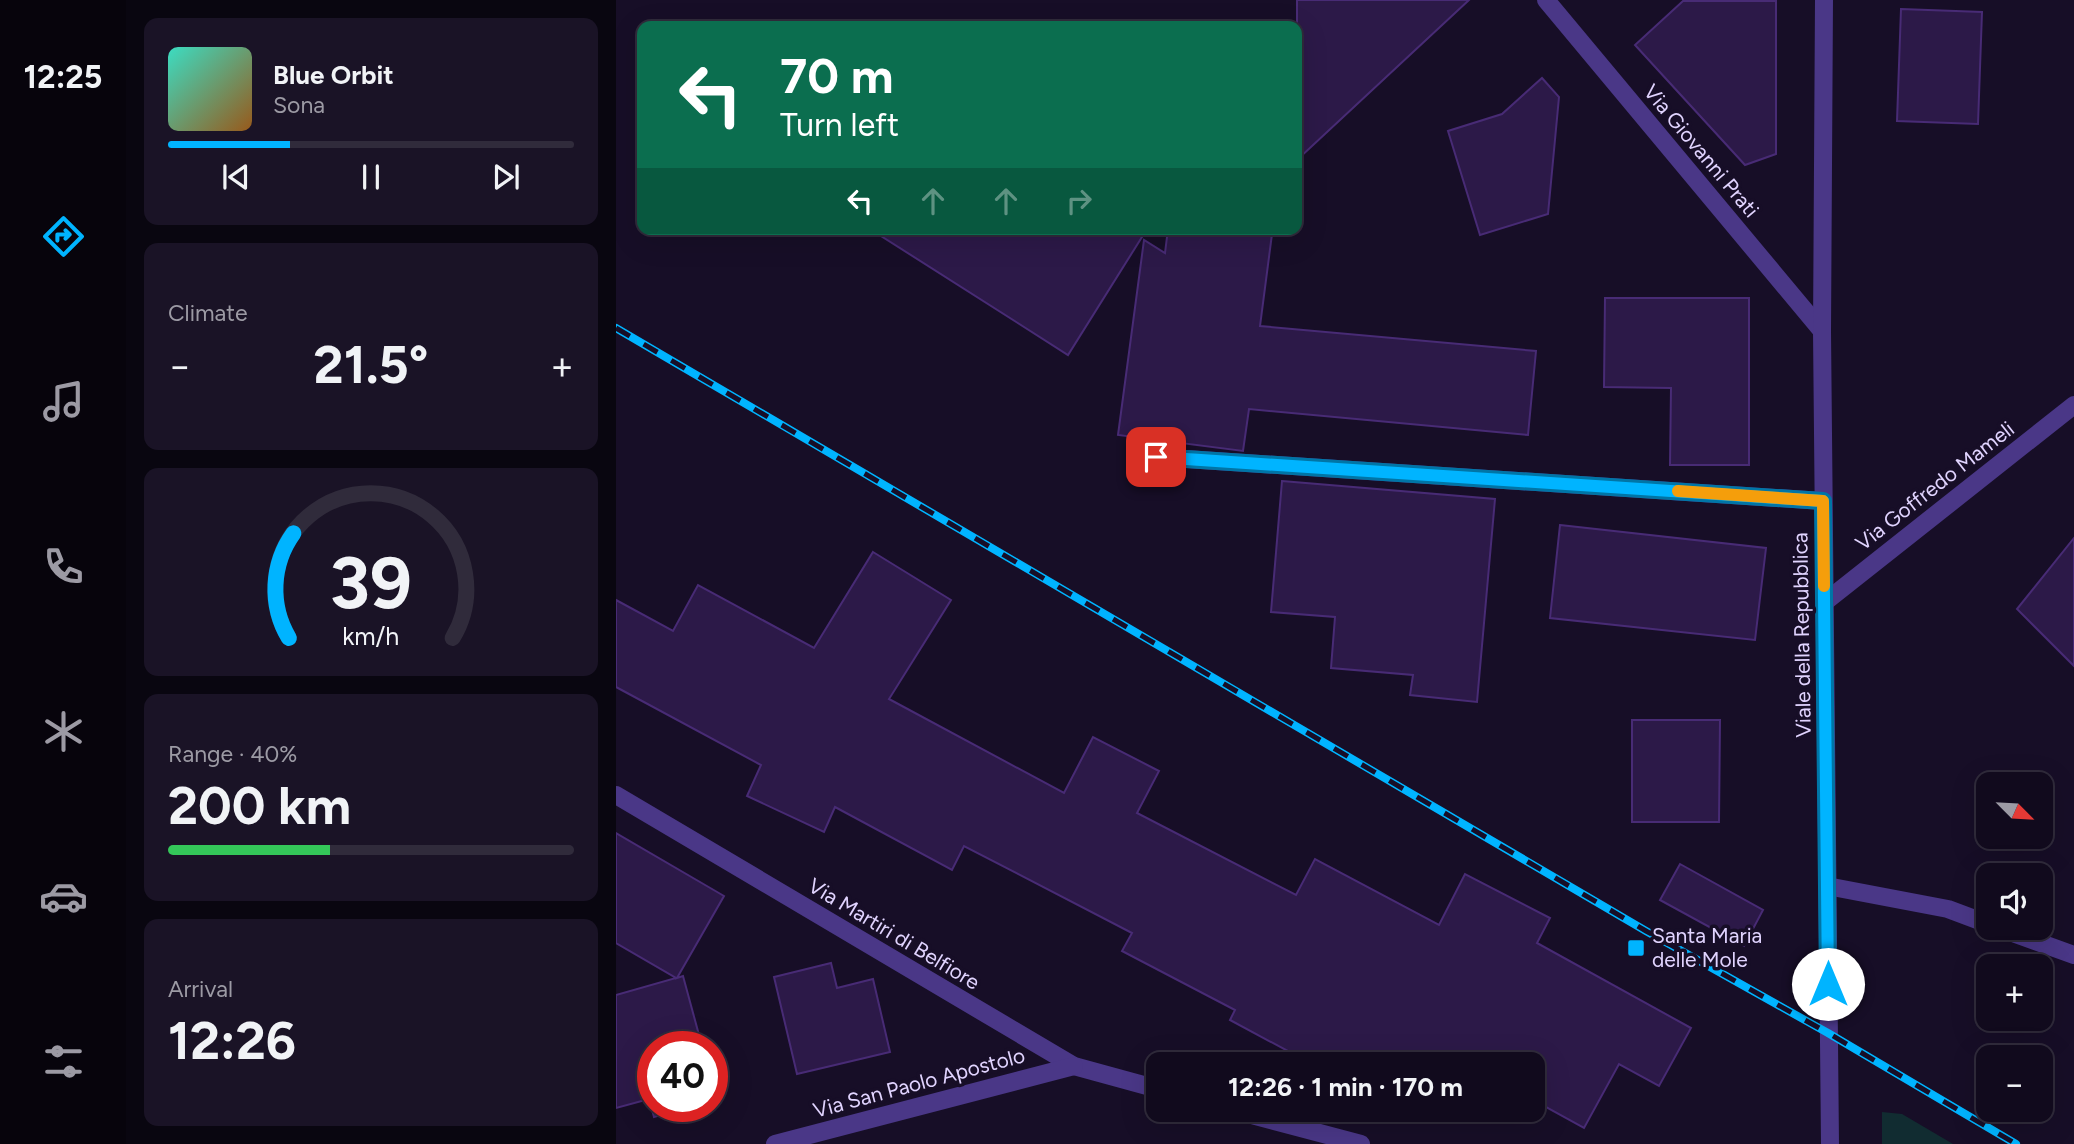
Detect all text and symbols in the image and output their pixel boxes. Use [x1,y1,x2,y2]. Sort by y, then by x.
text: 70 m [780,46,893,105]
icon: left [665,49,756,140]
text: 12:25 [24,58,102,96]
text: Blue Orbit [273,59,394,91]
street label: Via Giovanni Prati [1639,79,1764,222]
text: Sona [273,91,325,119]
text: Turn left [780,106,899,144]
icon: previous [217,158,255,196]
icon: pause [352,158,390,196]
icon: next [487,158,525,196]
icon: left [841,182,879,220]
icon: ahead [914,182,952,220]
icon: ahead [987,182,1025,220]
icon: right [1060,182,1098,220]
icon: directions [39,212,88,261]
text: Climate [168,299,247,327]
text: 21.5° [314,334,428,396]
text: − [168,343,192,389]
text: + [550,343,574,389]
icon: music [39,377,88,426]
street label: Via Goffredo Mameli [1850,416,2019,555]
pin [1126,427,1186,487]
icon: arrive [1137,438,1175,476]
street label: Viale della Repubblica [1787,532,1816,738]
text: 39 [330,539,412,626]
icon: phone [39,542,88,591]
text: km/h [342,621,400,651]
icon: climate [39,707,88,756]
text: Range · 40% [168,740,297,768]
north arrow [1976,772,2053,849]
map controls [1976,772,2053,1122]
text: 200 km [168,775,351,837]
button: sound [1976,863,2053,940]
icon: car [39,872,88,921]
street label: Via Martiri di Belfiore [804,873,984,995]
place label: Santa Maria delle Mole [1652,923,1762,972]
marker: Santa Maria delle Mole [1626,938,1646,958]
position arrow [1791,947,1865,1021]
button: + [1976,954,2053,1031]
text: Arrival [168,975,233,1003]
text: 12:26 [168,1010,296,1072]
speed limit sign: 40 [637,1031,728,1122]
icon: filters [39,1037,88,1086]
street label: Via San Paolo Apostolo [810,1042,1027,1123]
button: − [1976,1045,2053,1122]
text: 12:26 · 1 min · 170 m [1228,1071,1463,1103]

